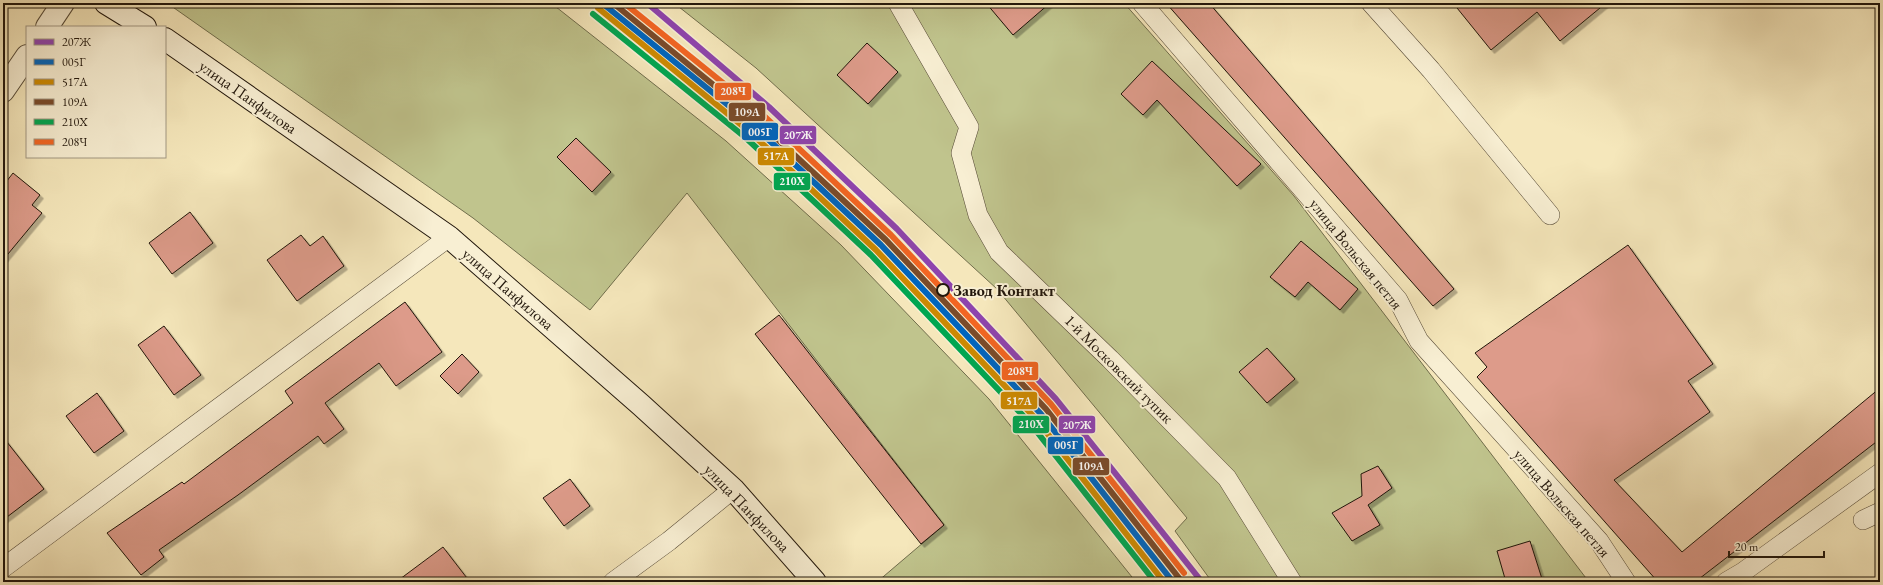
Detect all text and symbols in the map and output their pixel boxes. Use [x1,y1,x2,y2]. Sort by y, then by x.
legend [26,26,166,158]
text: 207Ж [62,34,91,50]
text: 005Г [62,54,86,70]
street label: улица Панфилова [195,55,302,139]
text: 517А [62,74,88,90]
line badge: 208Ч [714,82,752,101]
text: 208Ч [720,84,746,98]
text: 109А [62,94,88,110]
line badge: 109А [728,102,766,122]
text: 109А [734,105,760,119]
text: 210Х [62,114,88,130]
line badge: 005Г [741,122,779,141]
text: 005Г [748,125,772,139]
line badge: 207Ж [779,125,817,145]
text: 207Ж [784,128,813,142]
text: 208Ч [62,134,87,150]
line badge: 517А [757,147,795,166]
text: 517А [763,149,789,163]
line badge: 210Х [773,172,811,191]
text: 210Х [779,174,806,188]
street label: улица Вольская петля [1305,194,1407,314]
street label: улица Панфилова [458,243,559,335]
place label: Завод Контакт [953,280,1056,301]
marker: Завод Контакт [936,283,950,297]
street label: 1-й Московский тупик [1060,310,1178,428]
line badge: 208Ч [1001,361,1039,381]
text: 208Ч [1007,364,1033,378]
line badge: 517А [1000,391,1038,410]
text: 517А [1006,394,1032,408]
line badge: 210Х [1012,415,1050,434]
line badge: 207Ж [1058,415,1096,434]
text: 210Х [1018,417,1045,431]
text: 207Ж [1063,418,1092,432]
line badge: 005Г [1047,436,1084,455]
text: 005Г [1054,438,1078,452]
street label: улица Вольская петля [1509,444,1615,562]
line badge: 109А [1072,457,1110,476]
street label: улица Панфилова [699,459,795,557]
text: 109А [1078,459,1104,473]
scale bar [1729,533,1824,559]
text: 20 m [1735,539,1759,555]

